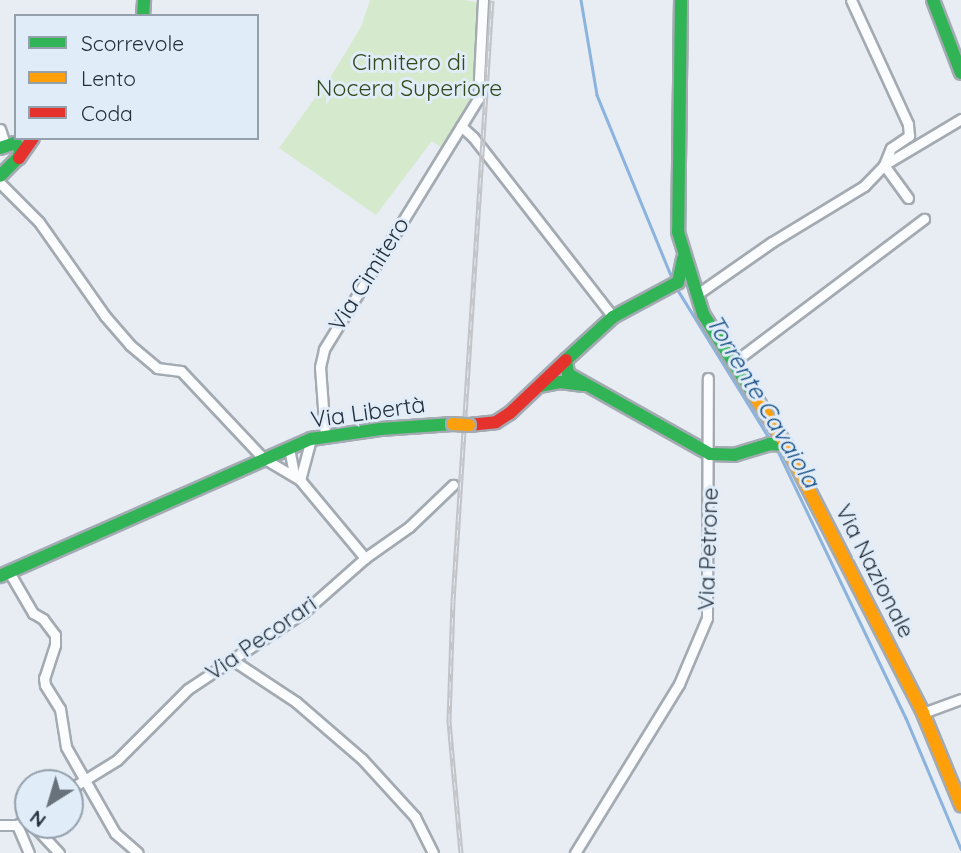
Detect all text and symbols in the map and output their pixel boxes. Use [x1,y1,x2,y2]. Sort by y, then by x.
legend [14,14,259,140]
text: Scorrevole [81,30,184,56]
park label: Cimitero di Nocera Superiore [316,48,502,102]
text: Lento [81,65,136,91]
text: Coda [81,100,133,126]
street label: Via Cimitero [323,212,415,336]
water label: Torrente Cavaiola [700,309,826,493]
street label: Via Libertà [309,390,427,434]
street label: Via Petrone [692,487,724,611]
street label: Via Nazionale [830,500,920,642]
street label: Via Pecorari [200,590,322,686]
north arrow [14,769,84,839]
text: N [25,805,50,833]

